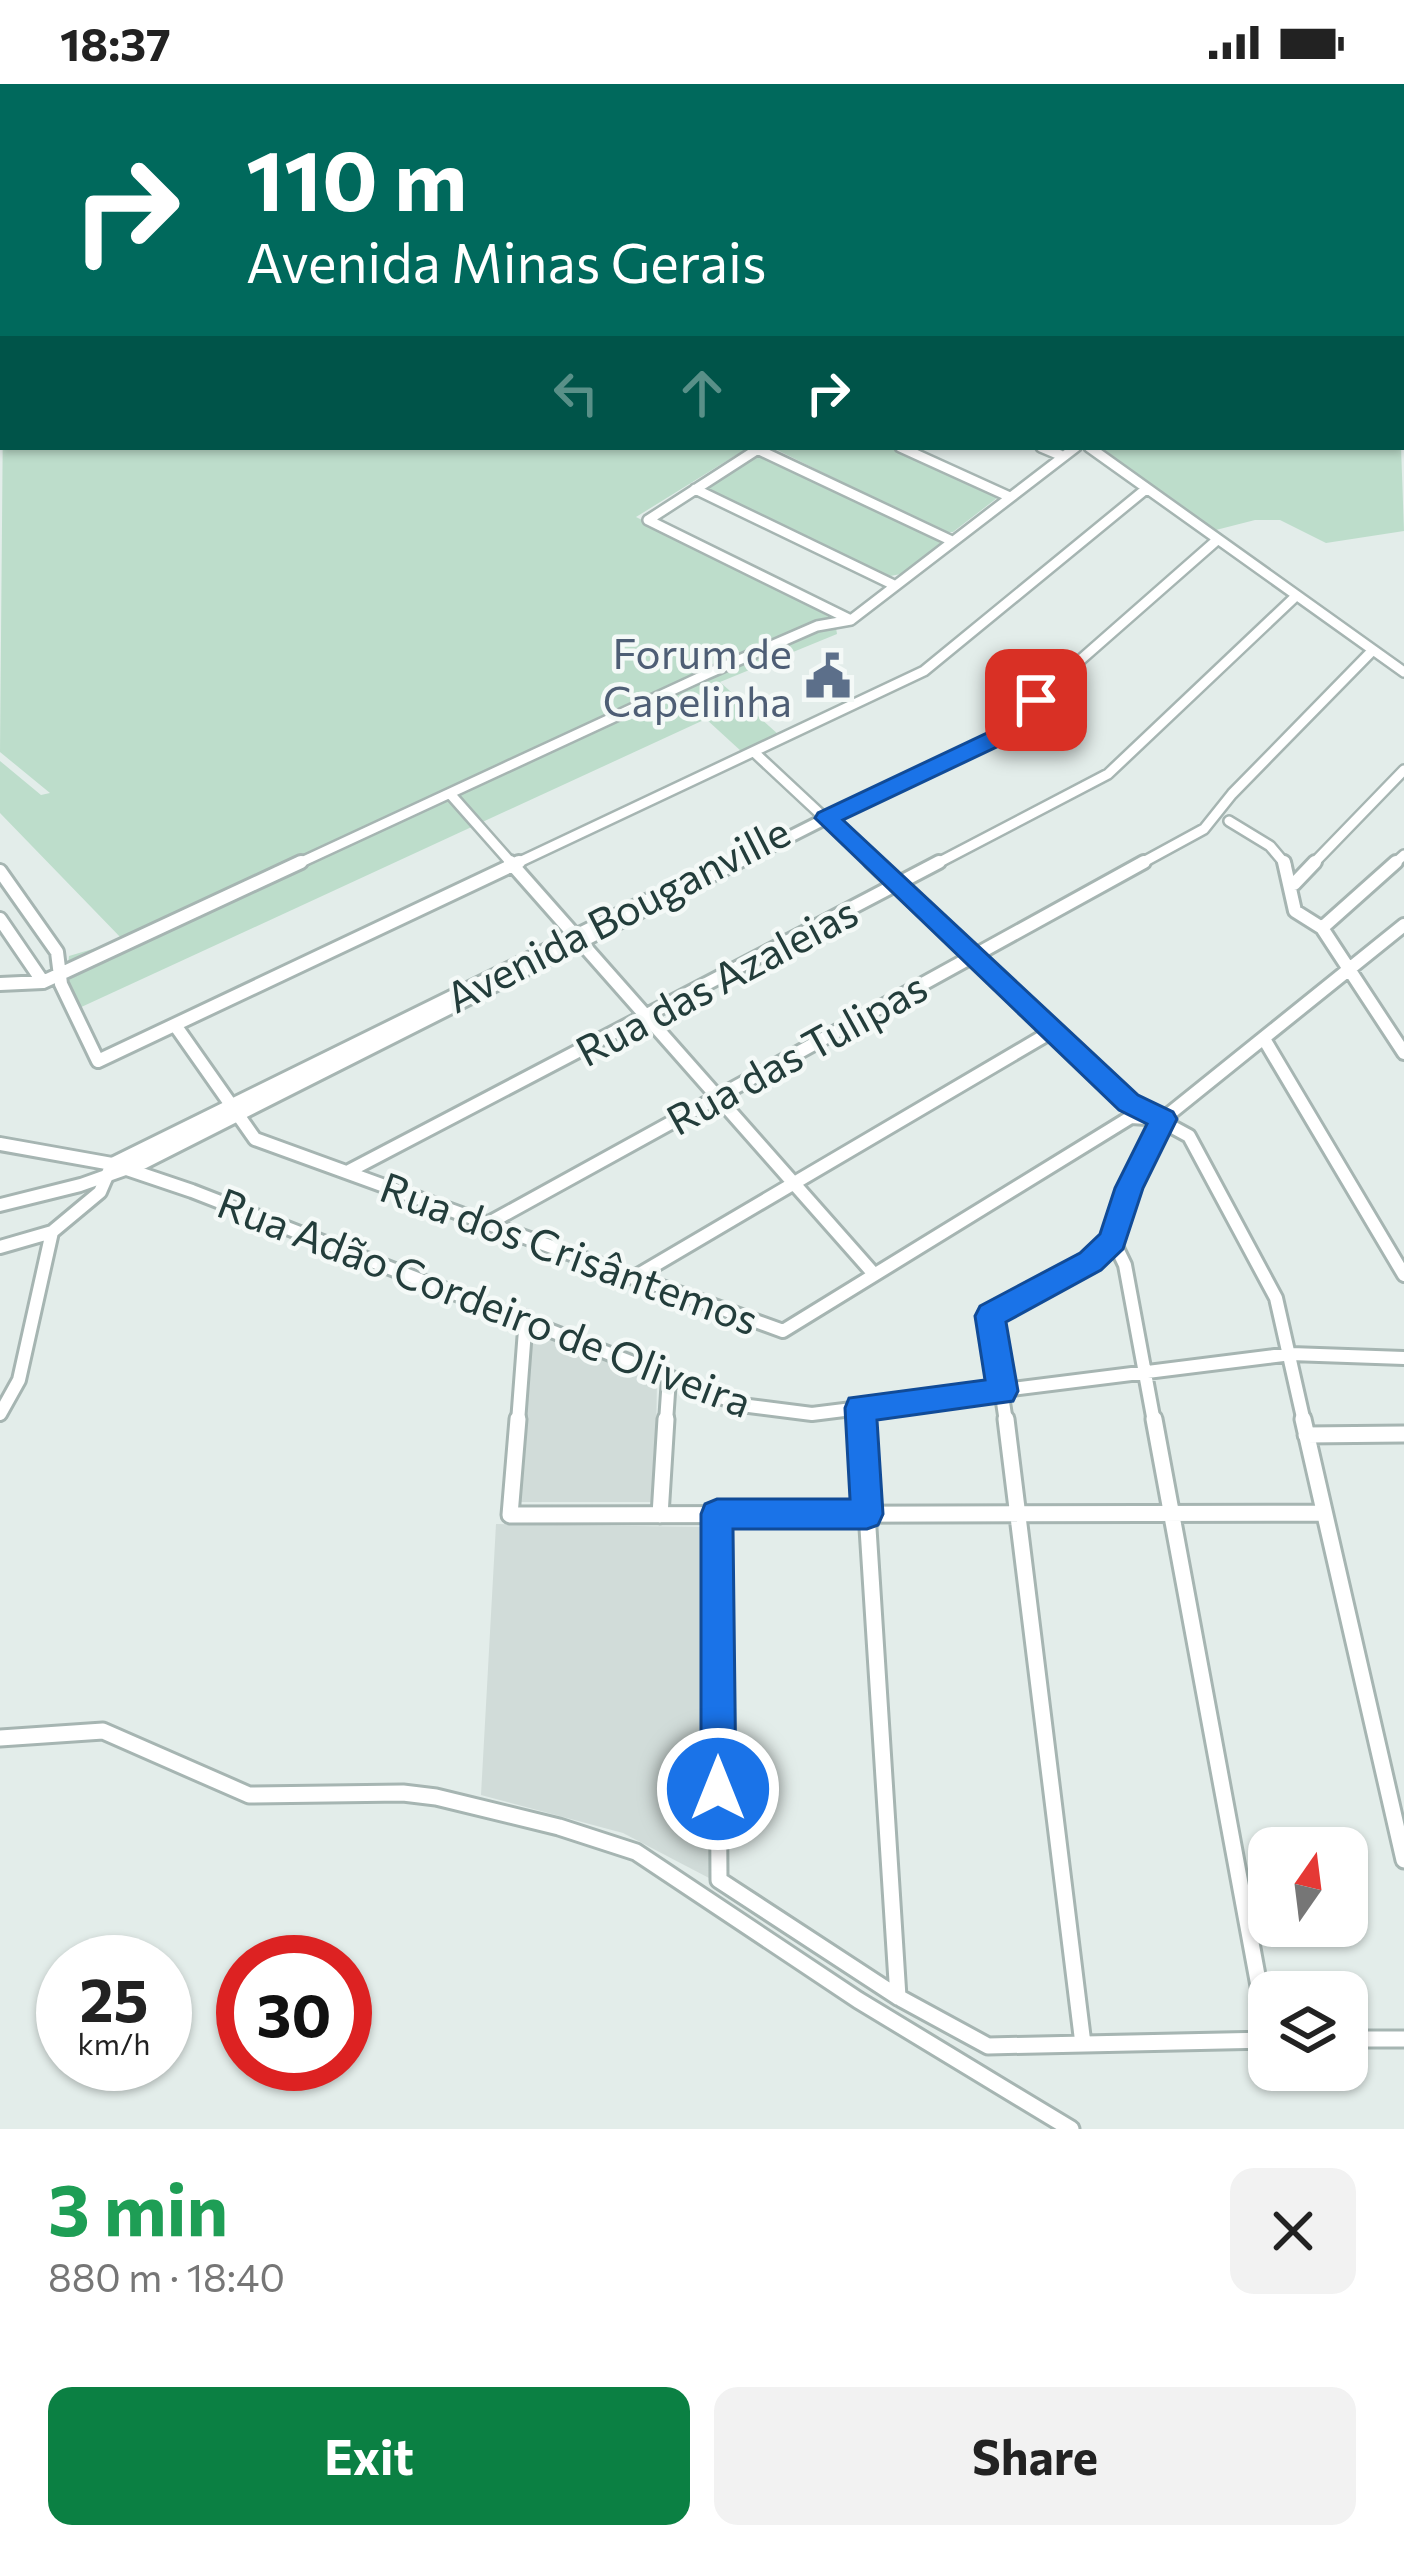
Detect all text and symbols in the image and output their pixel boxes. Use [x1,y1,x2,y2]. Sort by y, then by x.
text: 18:37 [60,15,171,70]
text: 110 m [246,126,467,228]
icon: right [48,132,204,288]
text: Avenida Minas Gerais [246,228,766,294]
icon: left [543,360,609,426]
icon: ahead [669,360,735,426]
icon: right [795,360,861,426]
place label: Forum de Capelinha [603,626,792,726]
pin [985,649,1087,751]
public building icon: Forum de Capelinha [803,651,853,701]
icon: arrive [1003,667,1069,733]
street label: Avenida Bouganville [436,804,798,1022]
street label: Rua das Azaleias [566,884,866,1076]
street label: Rua das Tulipas [657,959,935,1145]
street label: Rua dos Crisântemos [374,1159,766,1345]
street label: Rua Adão Cordeiro de Oliveira [211,1175,759,1427]
position arrow [655,1726,781,1852]
north arrow [1248,1827,1368,1947]
map controls [1248,1827,1368,2091]
speed limit sign: 30 [216,1935,372,2091]
text: 25 [79,1961,149,2034]
button: layers [1248,1971,1368,2091]
text: km/h [78,2024,150,2061]
text: 3 min [48,2163,228,2251]
button: close [1230,2168,1356,2294]
text: 880 m · 18:40 [48,2252,285,2300]
button: Exit [48,2387,690,2525]
button: Share [714,2387,1356,2525]

